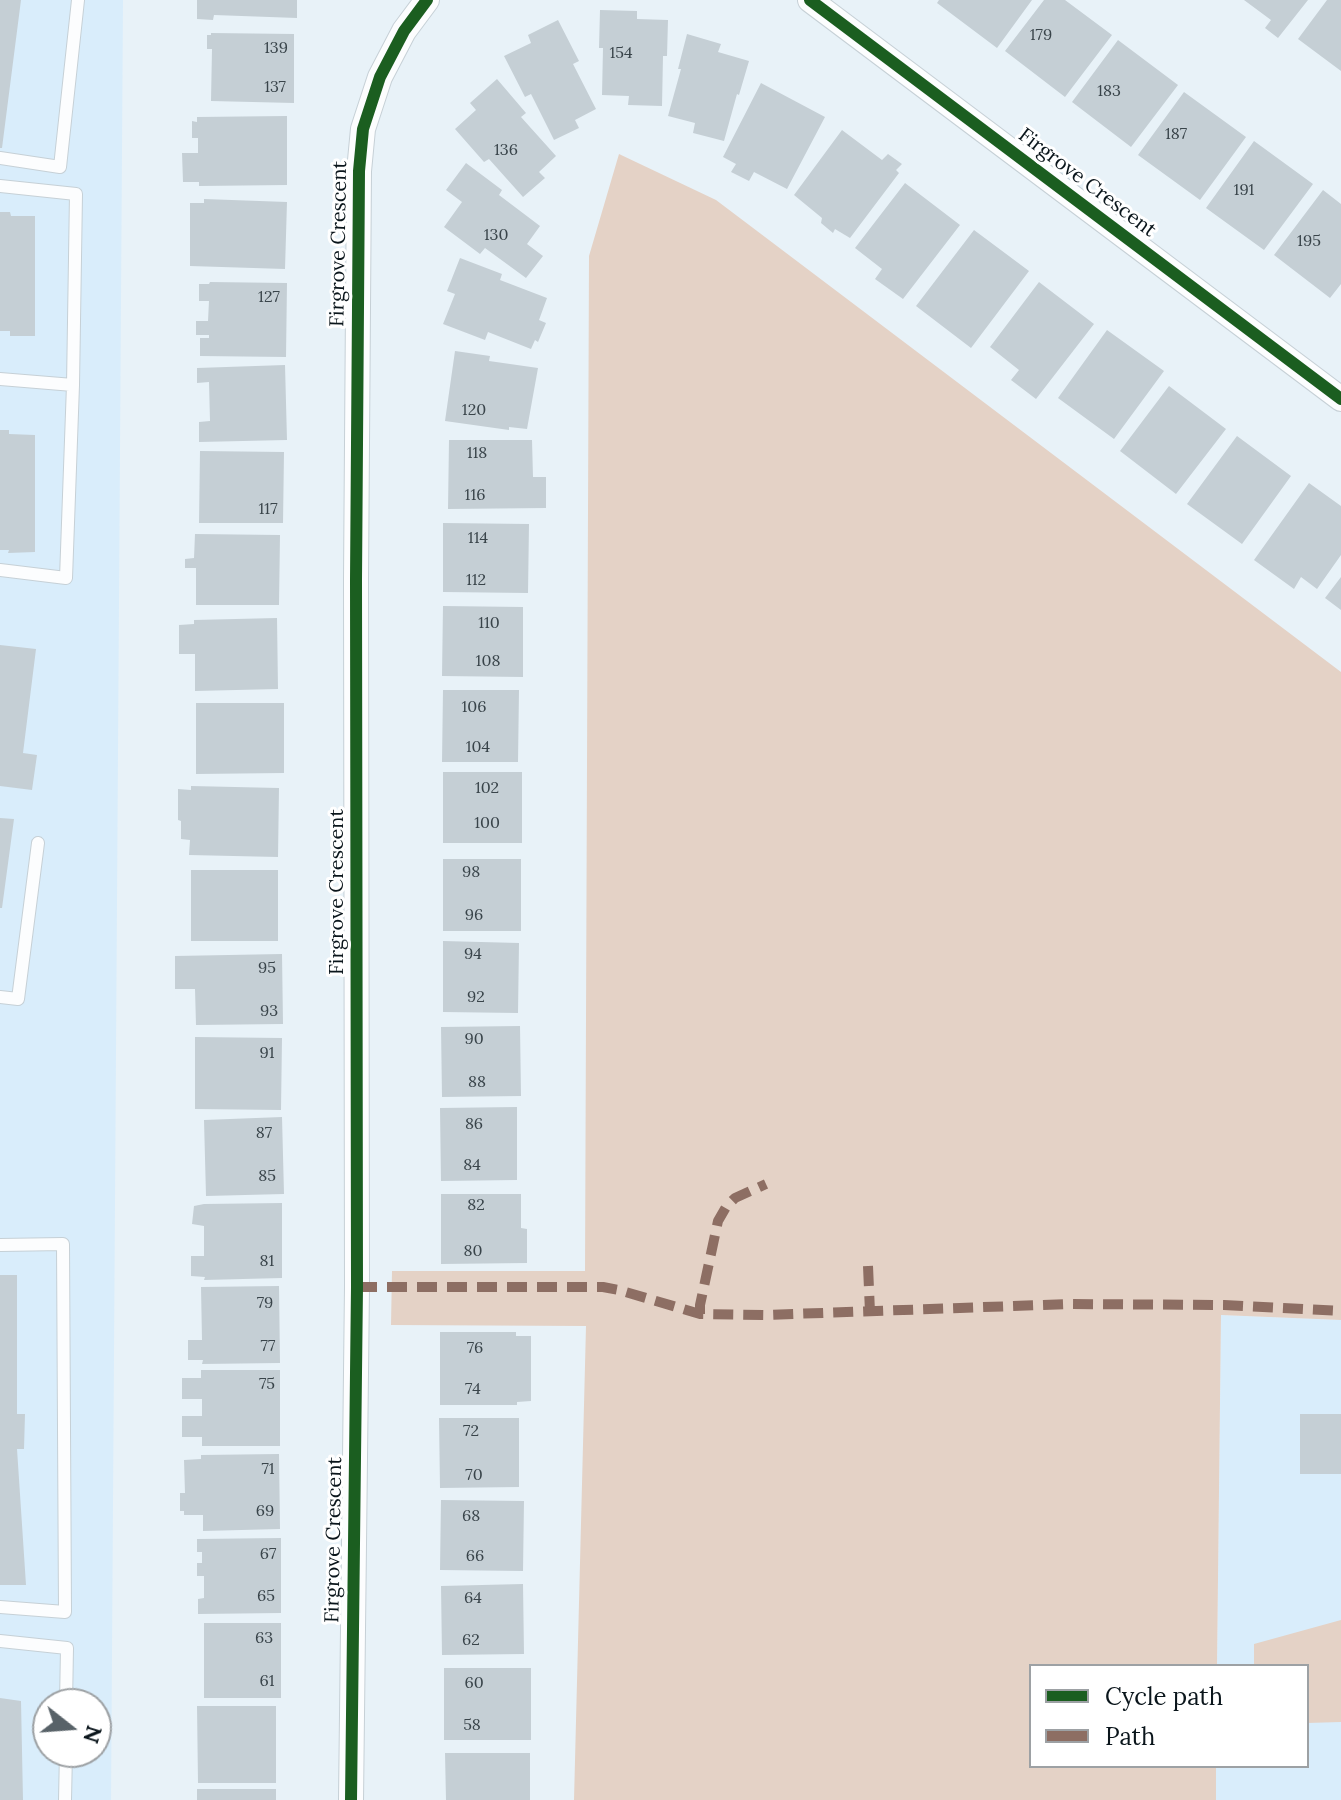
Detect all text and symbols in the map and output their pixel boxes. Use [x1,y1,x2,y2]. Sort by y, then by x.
house number: 179 [1030,25,1052,45]
house number: 139 [264,38,288,58]
house number: 154 [609,43,633,63]
house number: 137 [264,77,286,97]
house number: 183 [1097,81,1121,101]
street label: Firgrove Crescent [1013,123,1161,243]
house number: 187 [1165,124,1187,144]
house number: 136 [494,140,518,160]
street label: Firgrove Crescent [326,161,352,327]
house number: 191 [1234,180,1254,200]
house number: 130 [484,225,508,245]
house number: 195 [1297,231,1321,251]
house number: 127 [258,287,280,307]
house number: 120 [462,400,486,420]
house number: 118 [467,443,487,463]
house number: 116 [465,485,485,505]
house number: 117 [258,499,278,519]
house number: 114 [468,528,488,548]
house number: 112 [466,570,486,590]
house number: 110 [478,613,500,633]
house number: 108 [476,651,500,671]
house number: 106 [461,697,487,717]
house number: 104 [466,737,490,757]
house number: 102 [475,778,499,798]
street label: Firgrove Crescent [325,809,349,975]
house number: 100 [474,813,500,833]
house number: 98 [462,862,480,882]
house number: 96 [465,905,483,925]
house number: 94 [464,944,482,964]
house number: 95 [258,958,276,978]
house number: 92 [467,987,485,1007]
house number: 93 [260,1001,278,1021]
house number: 90 [464,1029,484,1049]
house number: 91 [259,1043,275,1063]
house number: 88 [468,1072,486,1092]
house number: 86 [465,1114,483,1134]
house number: 87 [256,1123,272,1143]
house number: 84 [463,1155,481,1175]
house number: 85 [258,1166,276,1186]
house number: 82 [467,1195,485,1215]
house number: 80 [464,1241,482,1261]
house number: 81 [260,1251,274,1271]
house number: 79 [257,1293,273,1313]
house number: 77 [261,1336,275,1356]
house number: 76 [467,1338,483,1358]
house number: 75 [259,1374,275,1394]
house number: 74 [465,1379,481,1399]
house number: 72 [463,1421,479,1441]
street label: Firgrove Crescent [321,1457,347,1623]
house number: 71 [261,1459,275,1479]
house number: 70 [465,1465,483,1485]
house number: 69 [256,1501,274,1521]
house number: 68 [462,1506,480,1526]
house number: 67 [260,1544,276,1564]
house number: 66 [466,1546,484,1566]
house number: 65 [257,1586,275,1606]
house number: 64 [464,1588,482,1608]
house number: 63 [255,1628,273,1648]
house number: 62 [462,1630,480,1650]
legend [1029,1664,1309,1768]
house number: 61 [259,1671,275,1691]
house number: 60 [464,1673,484,1693]
text: Cycle path [1105,1681,1223,1712]
north arrow [32,1688,112,1768]
house number: 58 [463,1715,481,1735]
text: Path [1105,1721,1155,1752]
text: N [77,1722,109,1747]

